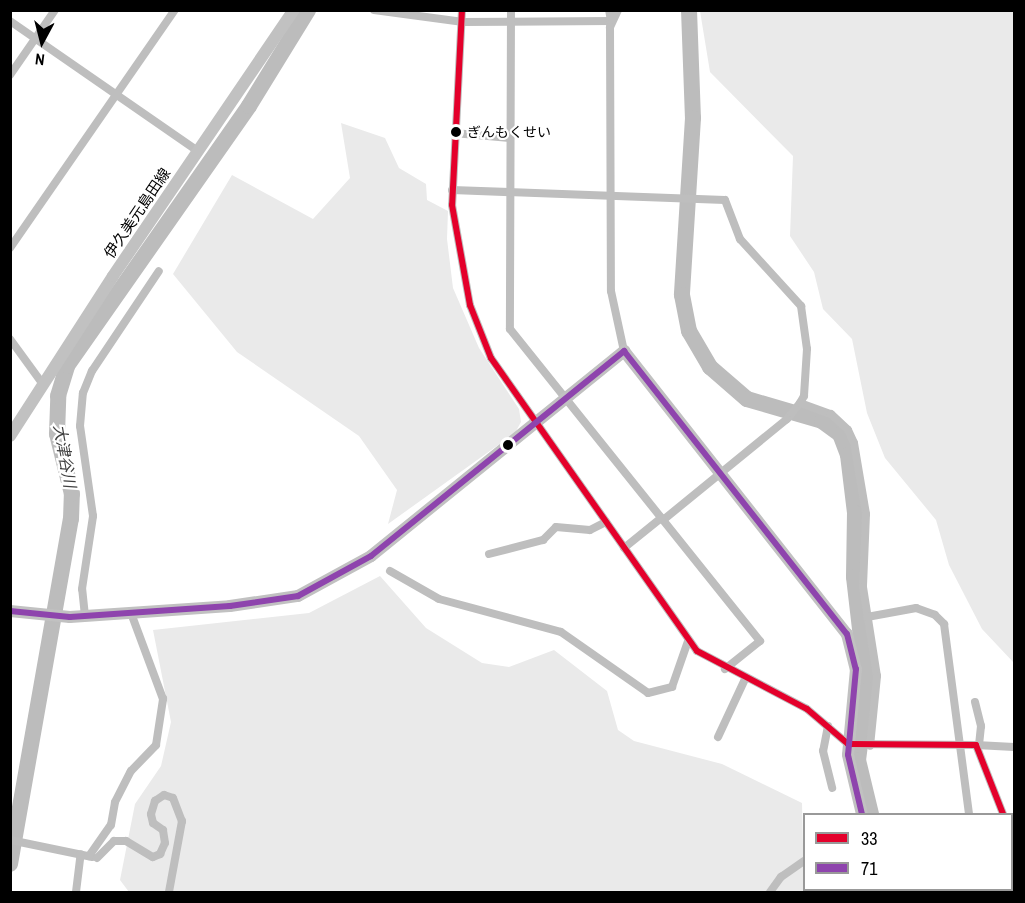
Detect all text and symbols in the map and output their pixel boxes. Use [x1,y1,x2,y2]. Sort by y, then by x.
north arrow [12,12,72,72]
text: N [34,48,46,71]
place label: ぎんもくせい [467,124,551,140]
marker: ぎんもくせい [450,126,462,138]
street label: 伊久美元島田線 [100,164,174,262]
water label: 大津谷川 [50,423,80,489]
unlabelled marker [502,439,514,451]
legend [803,813,1013,891]
text: 33 [861,826,877,851]
text: 71 [861,856,877,881]

